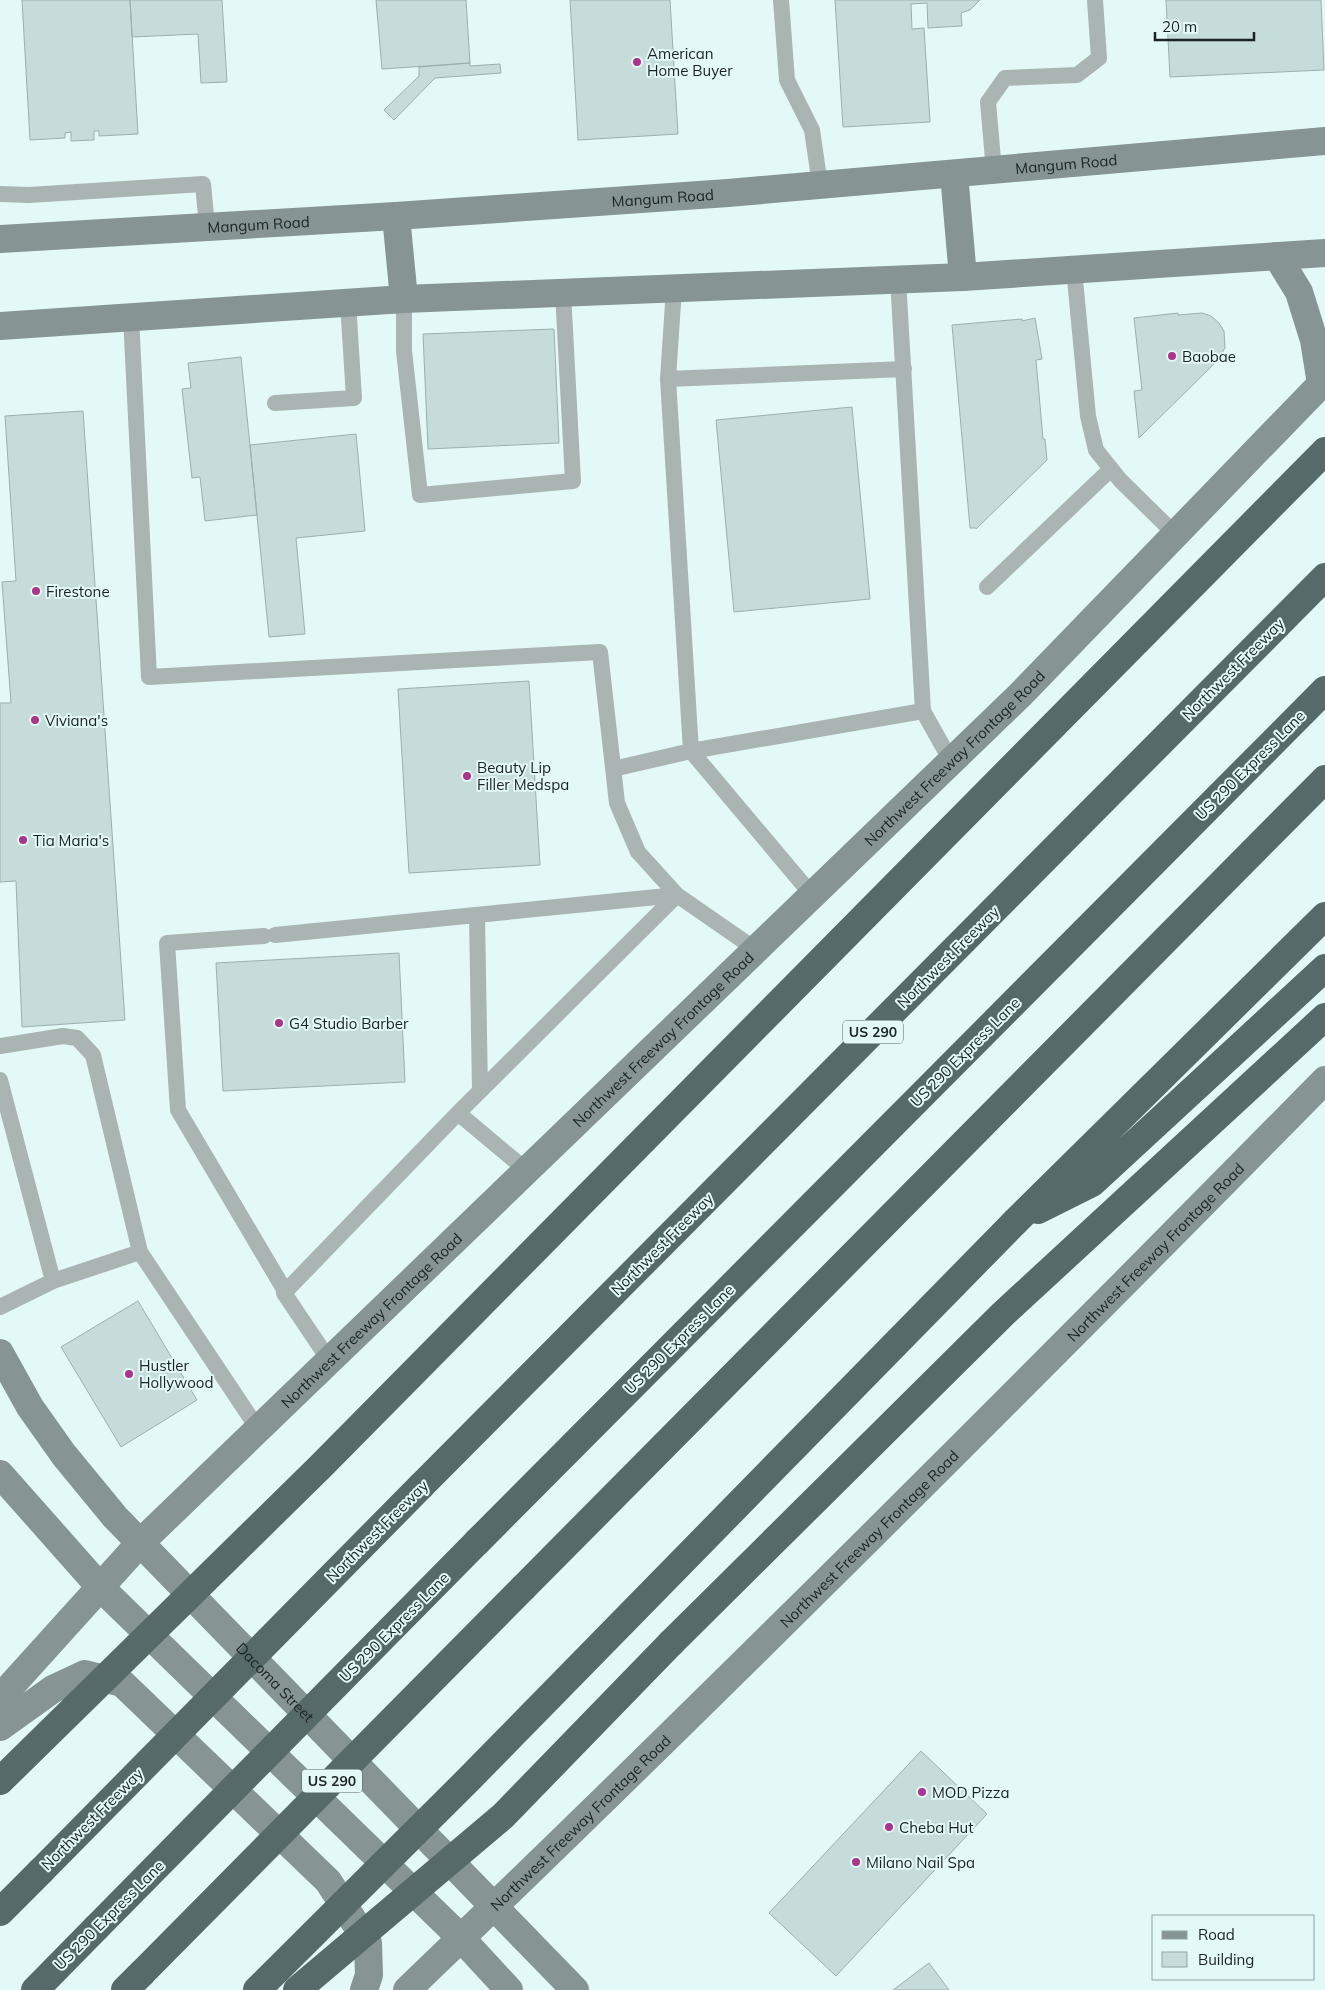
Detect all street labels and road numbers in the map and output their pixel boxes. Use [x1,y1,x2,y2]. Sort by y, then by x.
street label: Mangum Road [1014,150,1118,177]
street label: Mangum Road [611,185,714,211]
street label: Mangum Road [207,212,310,236]
street label: Northwest Freeway [1178,614,1288,724]
street label: Northwest Freeway Frontage Road [860,666,1048,850]
street label: US 290 Express Lane [1191,706,1309,824]
street label: Northwest Freeway [893,902,1003,1012]
street label: Northwest Freeway Frontage Road [568,948,757,1131]
street label: US 290 Express Lane [906,993,1024,1111]
road number: US 290 [843,1020,903,1044]
street label: Northwest Freeway Frontage Road [1063,1158,1248,1345]
street label: Northwest Freeway [607,1189,717,1299]
street label: Northwest Freeway Frontage Road [277,1229,466,1412]
street label: US 290 Express Lane [620,1280,738,1398]
street label: Northwest Freeway Frontage Road [776,1446,962,1631]
street label: Northwest Freeway [322,1476,432,1586]
street label: US 290 Express Lane [335,1568,453,1686]
street label: Dacoma Street [232,1638,318,1726]
street label: Northwest Freeway Frontage Road [486,1731,674,1914]
street label: Northwest Freeway [37,1764,147,1874]
road number: US 290 [302,1770,362,1792]
street label: US 290 Express Lane [50,1856,168,1974]

